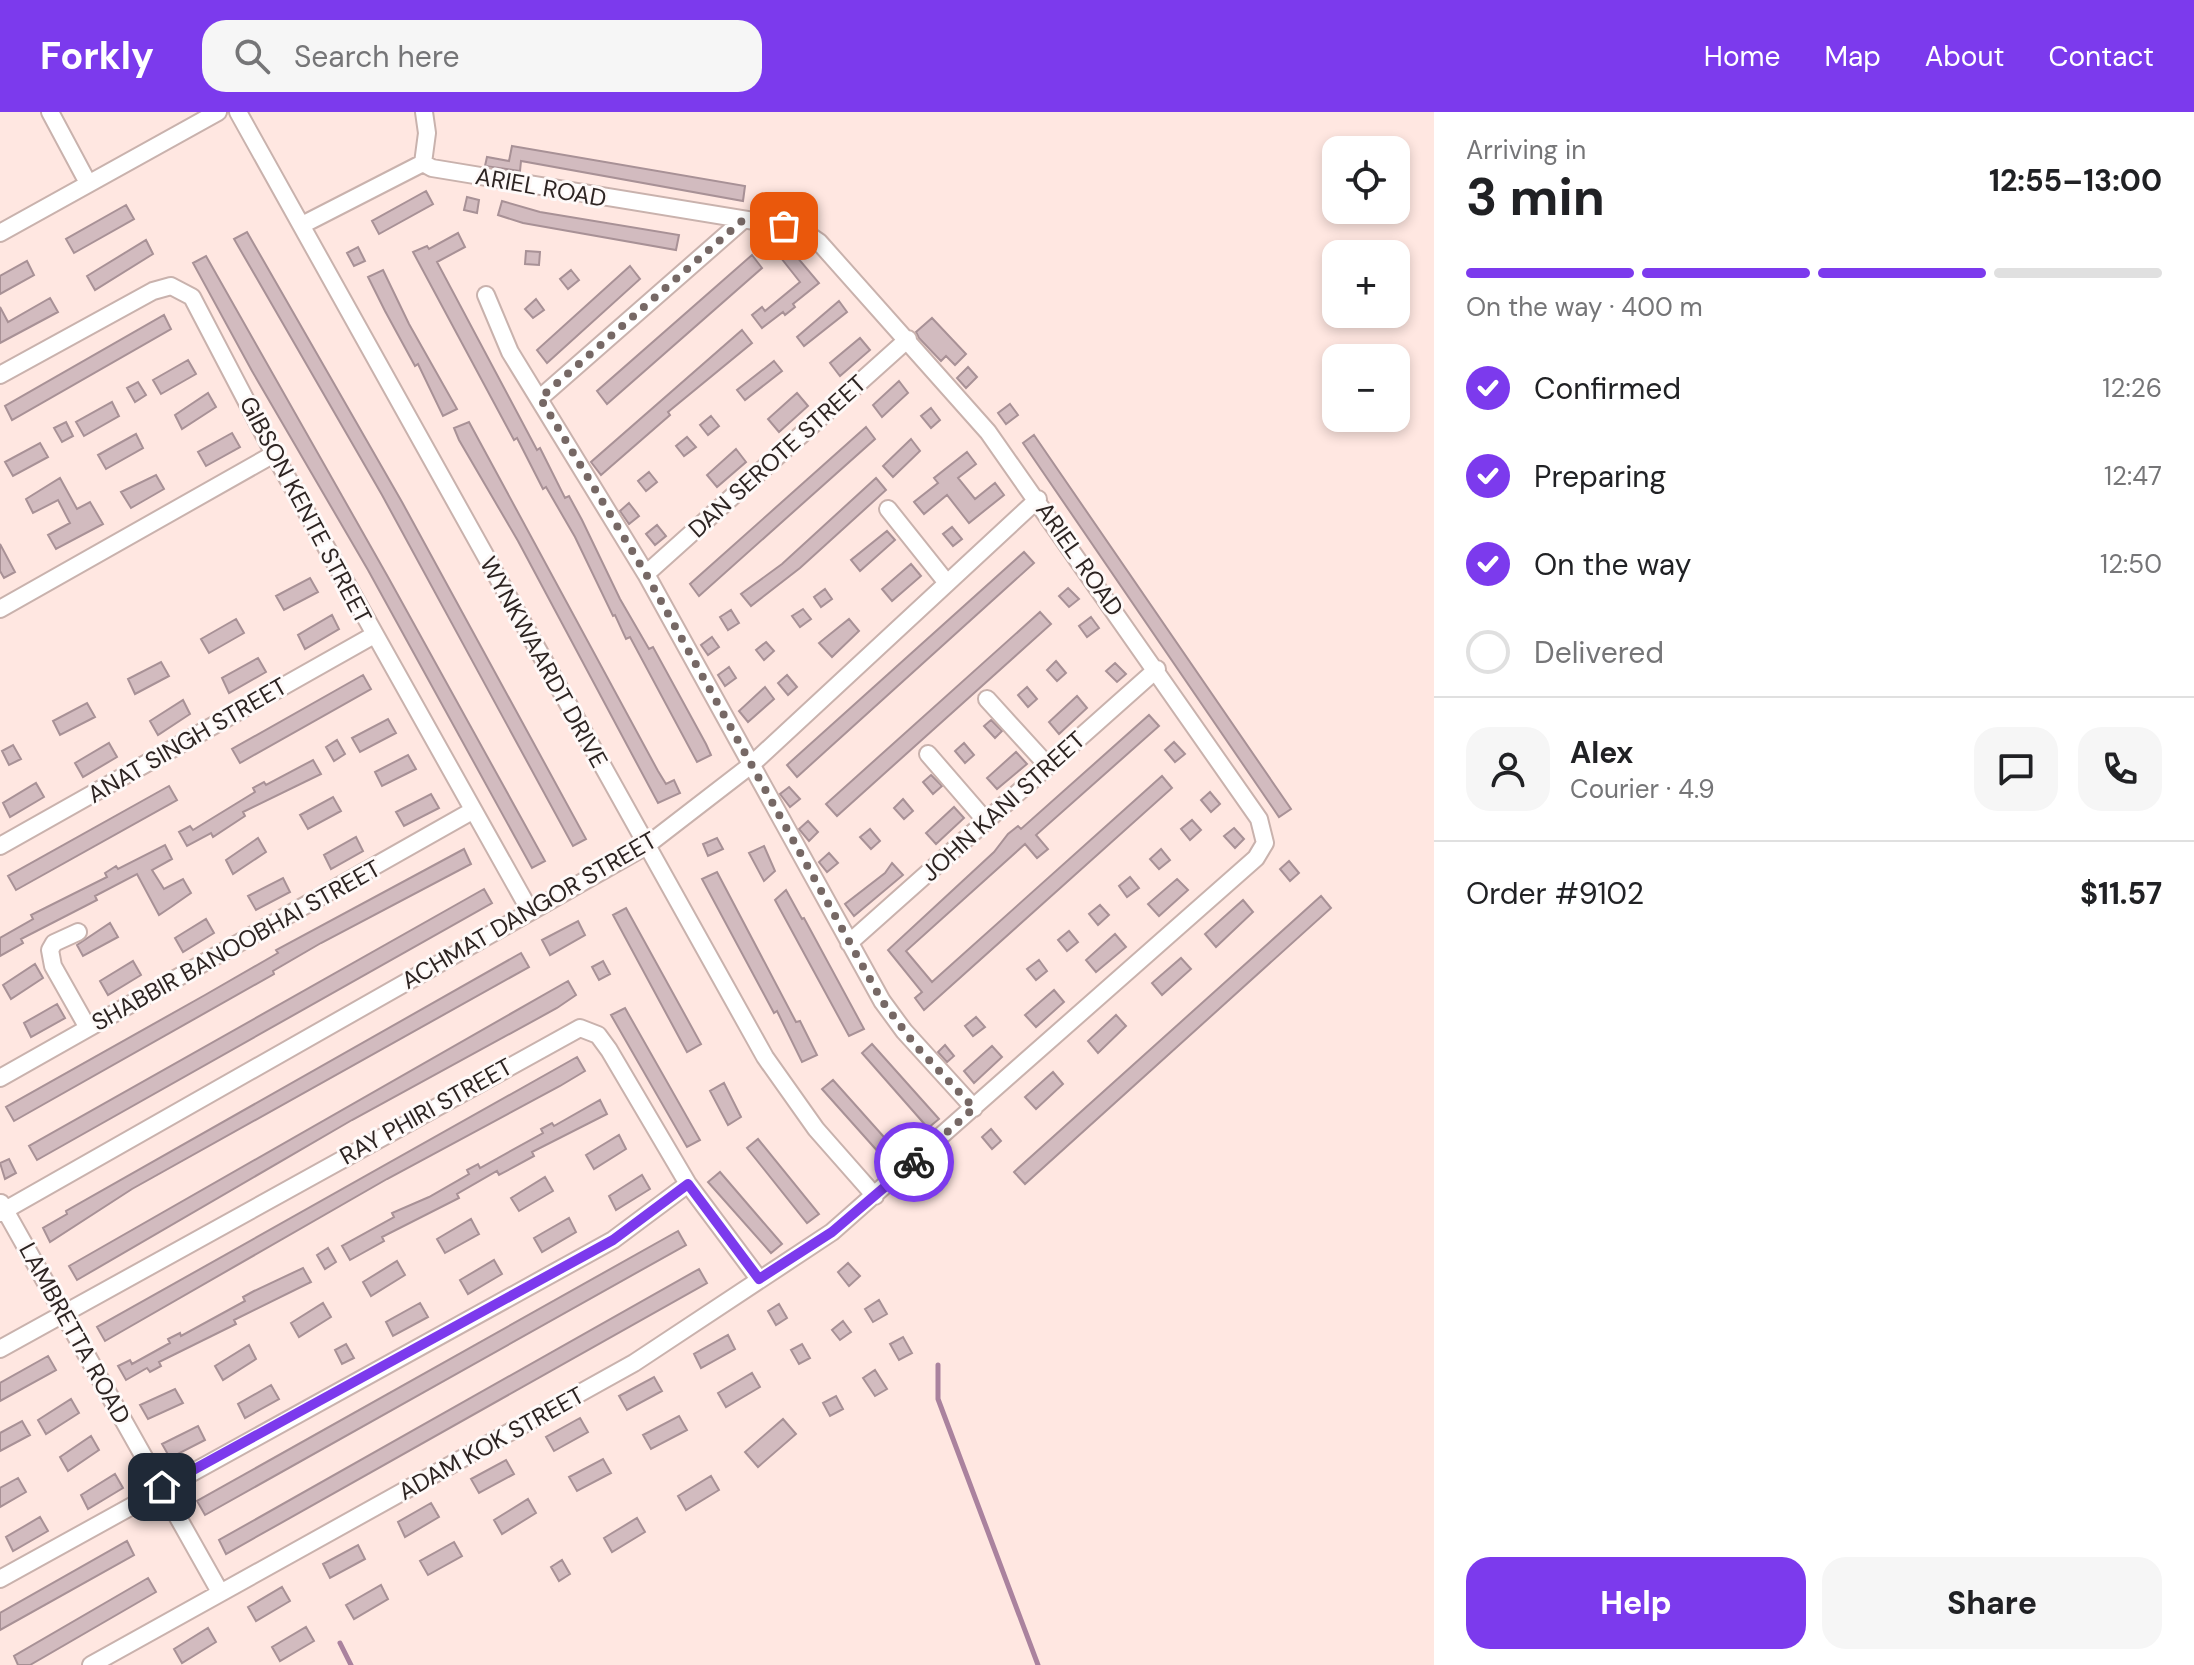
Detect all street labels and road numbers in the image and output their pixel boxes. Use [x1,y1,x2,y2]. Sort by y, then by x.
street label: ARIEL ROAD [473,160,609,214]
street label: DAN SEROTE STREET [682,368,872,544]
street label: GIBSON KENTE STREET [233,391,379,629]
street label: ARIEL ROAD [1029,496,1131,622]
street label: WYNKWAARDT DRIVE [473,551,615,773]
street label: ANAT SINGH STREET [82,670,292,810]
street label: JOHN KANI STREET [914,724,1092,888]
street label: ACHMAT DANGOR STREET [396,824,662,996]
street label: SHABBIR BANOOBHAI STREET [86,852,386,1038]
street label: RAY PHIRI STREET [334,1051,518,1171]
street label: LAMBRETTA ROAD [12,1237,138,1429]
street label: ADAM KOK STREET [393,1379,589,1507]

